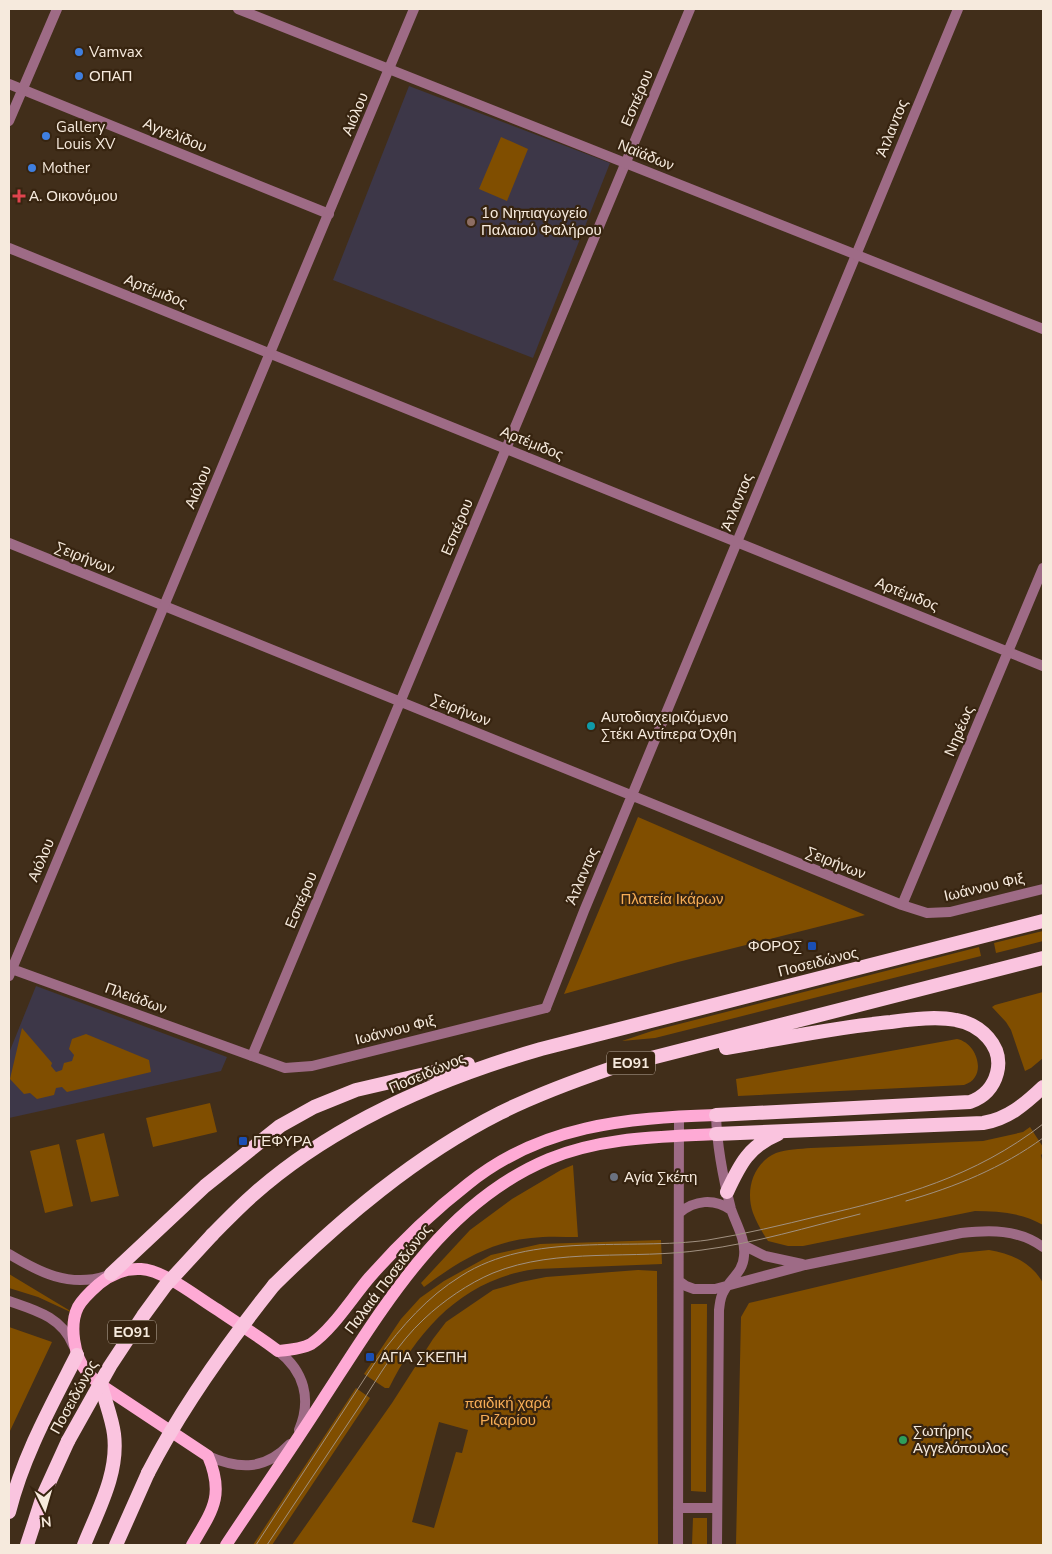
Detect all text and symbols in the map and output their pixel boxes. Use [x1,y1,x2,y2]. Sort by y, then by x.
place label: Vamvax [88,42,143,62]
marker: Vamvax [73,46,85,58]
place label: ΟΠΑΠ [89,66,132,86]
street label: Εσπέρου [616,67,658,129]
marker: ΟΠΑΠ [73,70,85,82]
street label: Αιόλου [337,89,373,139]
street label: Άτλαντος [871,96,913,160]
street label: Αγγελίδου [140,113,210,157]
place label: Gallery Louis XV [56,117,116,154]
marker: Gallery Louis XV [40,130,52,142]
street label: Ναϊάδων [615,135,677,175]
place label: Mother [42,158,91,178]
marker: Mother [26,162,38,174]
place label: Α. Οικονόμου [29,186,118,206]
marker: Α. Οικονόμου [13,190,25,202]
place label: 1ο Νηπιαγωγείο Παλαιού Φαλήρου [481,203,602,240]
marker: 1ο Νηπιαγωγείο Παλαιού Φαλήρου [465,216,477,228]
street label: Αρτέμιδος [121,269,191,313]
street label: Αρτέμιδος [497,421,567,465]
street label: Αιόλου [180,462,216,512]
street label: Άτλαντος [716,470,758,534]
street label: Εσπέρου [436,496,478,558]
street label: Σειρήνων [52,537,118,579]
street label: Αρτέμιδος [872,572,942,616]
street label: Σειρήνων [428,689,494,731]
street label: Νηρέως [939,703,979,759]
place label: Αυτοδιαχειριζόμενο Στέκι Αντίπερα Όχθη [601,707,737,744]
marker: Αυτοδιαχειριζόμενο Στέκι Αντίπερα Όχθη [585,720,597,732]
street label: Αιόλου [23,835,59,885]
street label: Σειρήνων [803,842,869,884]
street label: Άτλαντος [561,844,603,908]
street label: Ιωάννου Φιξ [942,868,1026,906]
street label: Εσπέρου [280,869,322,931]
park label: Πλατεία Ικάρων [620,889,724,909]
place label: ΦΟΡΟΣ [748,936,802,956]
marker: ΦΟΡΟΣ [806,940,818,952]
street label: Ποσειδώνος [776,942,860,982]
street label: Πλειάδων [102,978,170,1018]
street label: Ιωάννου Φιξ [353,1010,437,1050]
street label: Ποσειδώνος [386,1048,468,1098]
road number: ΕΟ91 [607,1052,655,1074]
place label: ΓΕΦΥΡΑ [253,1131,312,1151]
marker: ΓΕΦΥΡΑ [237,1135,249,1147]
place label: Αγία Σκέπη [624,1167,697,1187]
marker: Αγία Σκέπη [608,1171,620,1183]
street label: Παλαιά Ποσειδώνος [340,1220,436,1338]
road number: ΕΟ91 [108,1320,156,1344]
place label: ΑΓΙΑ ΣΚΕΠΗ [380,1347,467,1367]
marker: ΑΓΙΑ ΣΚΕΠΗ [364,1351,376,1363]
street label: Ποσειδώνος [45,1356,103,1438]
park label: παιδική χαρά Ριζαρίου [465,1393,551,1430]
place label: Σωτήρης Αγγελόπουλος [913,1421,1008,1458]
marker: Σωτήρης Αγγελόπουλος [897,1434,909,1446]
north arrow [20,1484,70,1534]
text: N [40,1512,52,1531]

